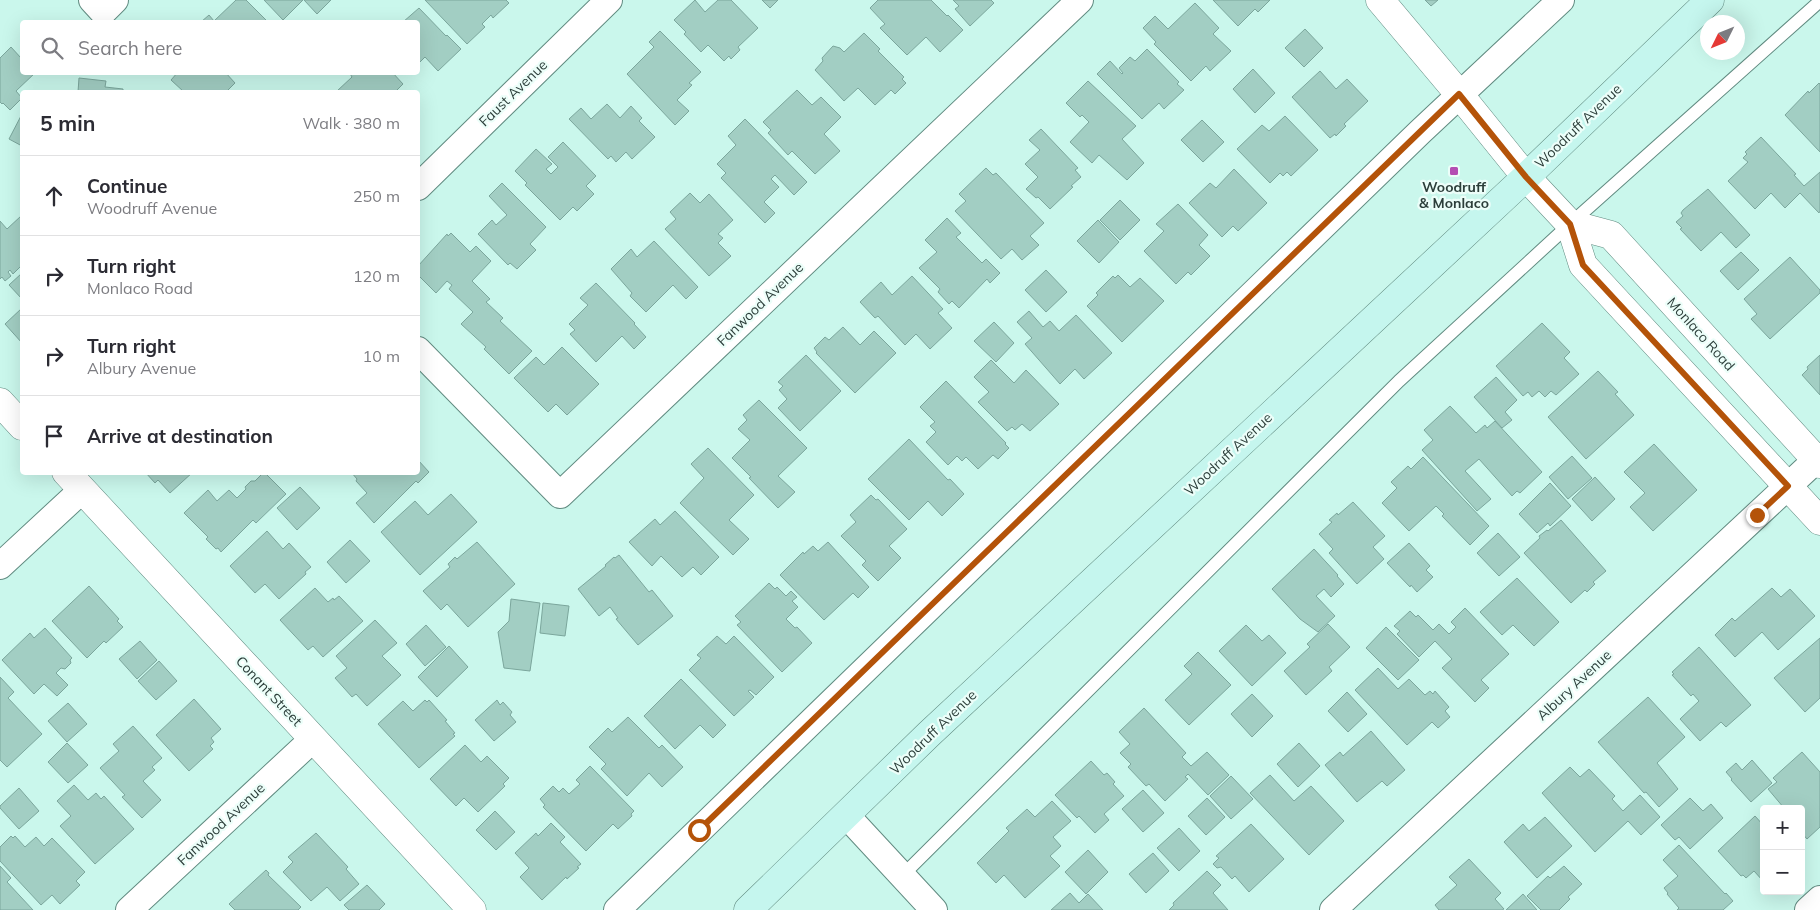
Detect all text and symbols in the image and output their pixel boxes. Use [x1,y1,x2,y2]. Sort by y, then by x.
north arrow [1700,15,1745,60]
search box [20,20,420,75]
icon: search [38,34,66,62]
text: Search here [78,36,182,60]
street label: Faust Avenue [475,56,551,130]
street label: Woodruff Avenue [1531,80,1625,172]
text: 5 min [40,110,95,136]
text: Walk · 380 m [302,113,400,133]
marker: Woodruff & Monlaco [1448,165,1460,177]
text: Continue [87,174,167,198]
place label: Woodruff & Monlaco [1419,178,1489,212]
icon: ahead [40,182,68,210]
text: 250 m [353,186,400,206]
text: Woodruff Avenue [87,198,217,218]
text: Turn right [87,254,176,278]
street label: Fanwood Avenue [713,258,807,350]
icon: right [40,262,68,290]
text: 120 m [353,266,400,286]
text: Monlaco Road [87,278,193,298]
street label: Monlaco Road [1663,294,1739,374]
text: Turn right [87,334,176,358]
icon: right [40,342,68,370]
text: 10 m [363,346,400,366]
text: Albury Avenue [87,358,196,378]
street label: Woodruff Avenue [1180,409,1276,499]
icon: arrive [40,422,68,450]
text: Arrive at destination [87,424,273,448]
route end [1746,504,1769,527]
street label: Albury Avenue [1533,646,1615,724]
street label: Conant Street [232,652,306,730]
street label: Woodruff Avenue [886,686,980,778]
street label: Fanwood Avenue [174,779,268,869]
map controls [1760,805,1805,895]
button: + [1760,805,1805,850]
route start [688,819,711,842]
button: − [1760,850,1805,895]

